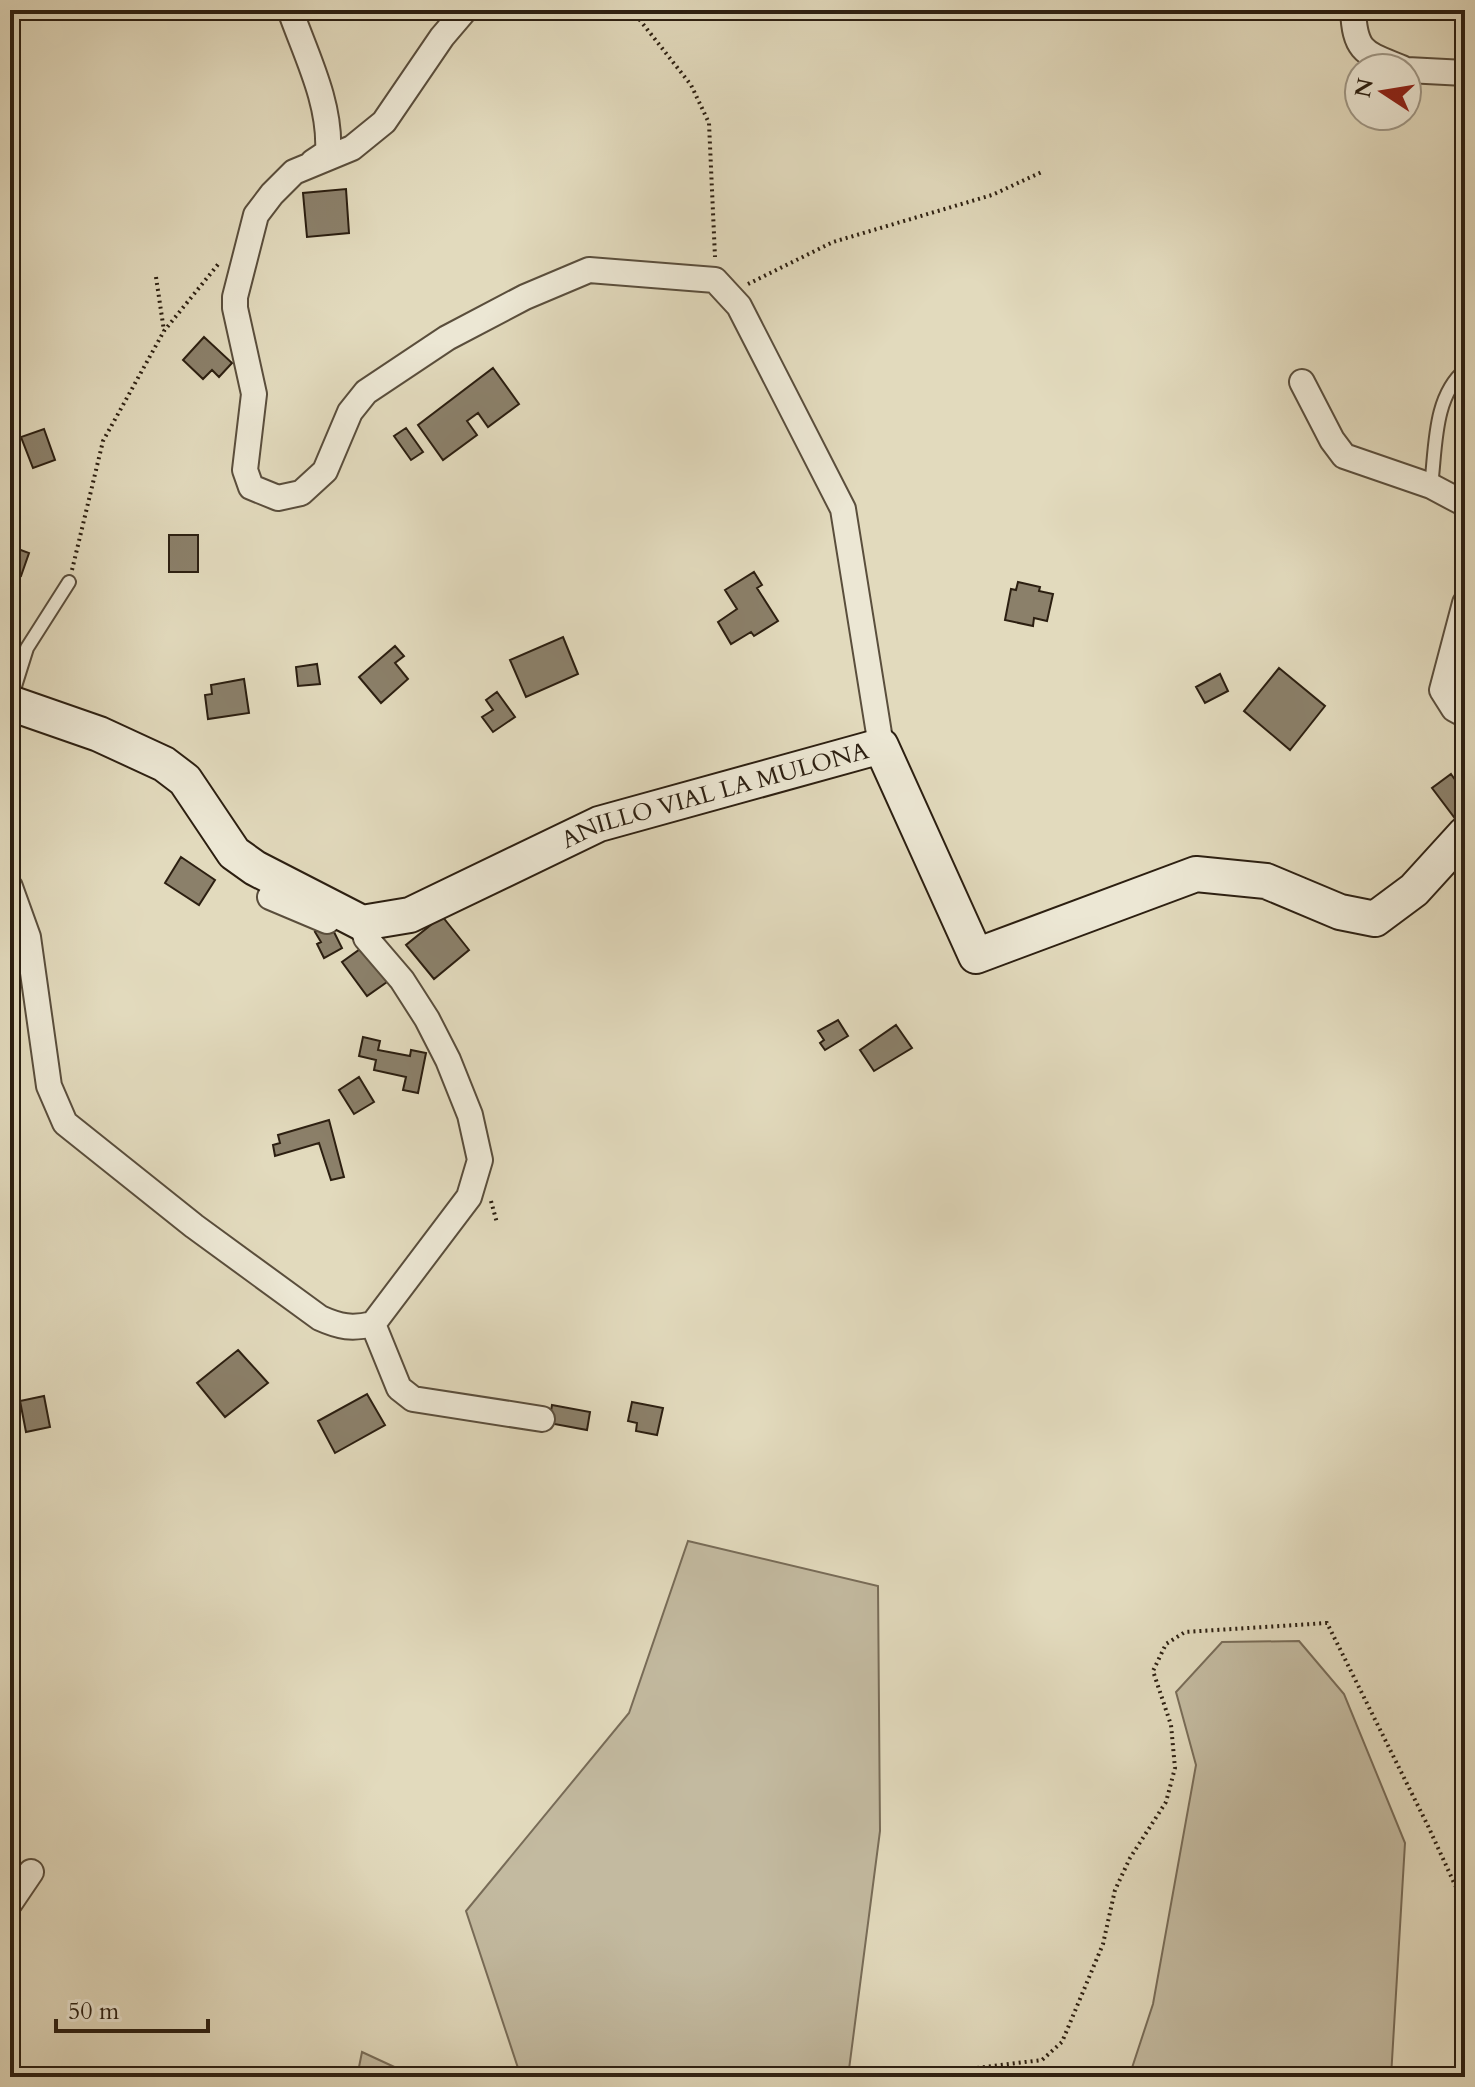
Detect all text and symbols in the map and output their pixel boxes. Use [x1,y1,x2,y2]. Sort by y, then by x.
north arrow [1343,52,1423,132]
text: N [1348,76,1381,101]
street label: ANILLO VIAL LA MULONA [556,734,873,857]
scale bar [56,1983,208,2033]
text: 50 m [68,1995,120,2028]

